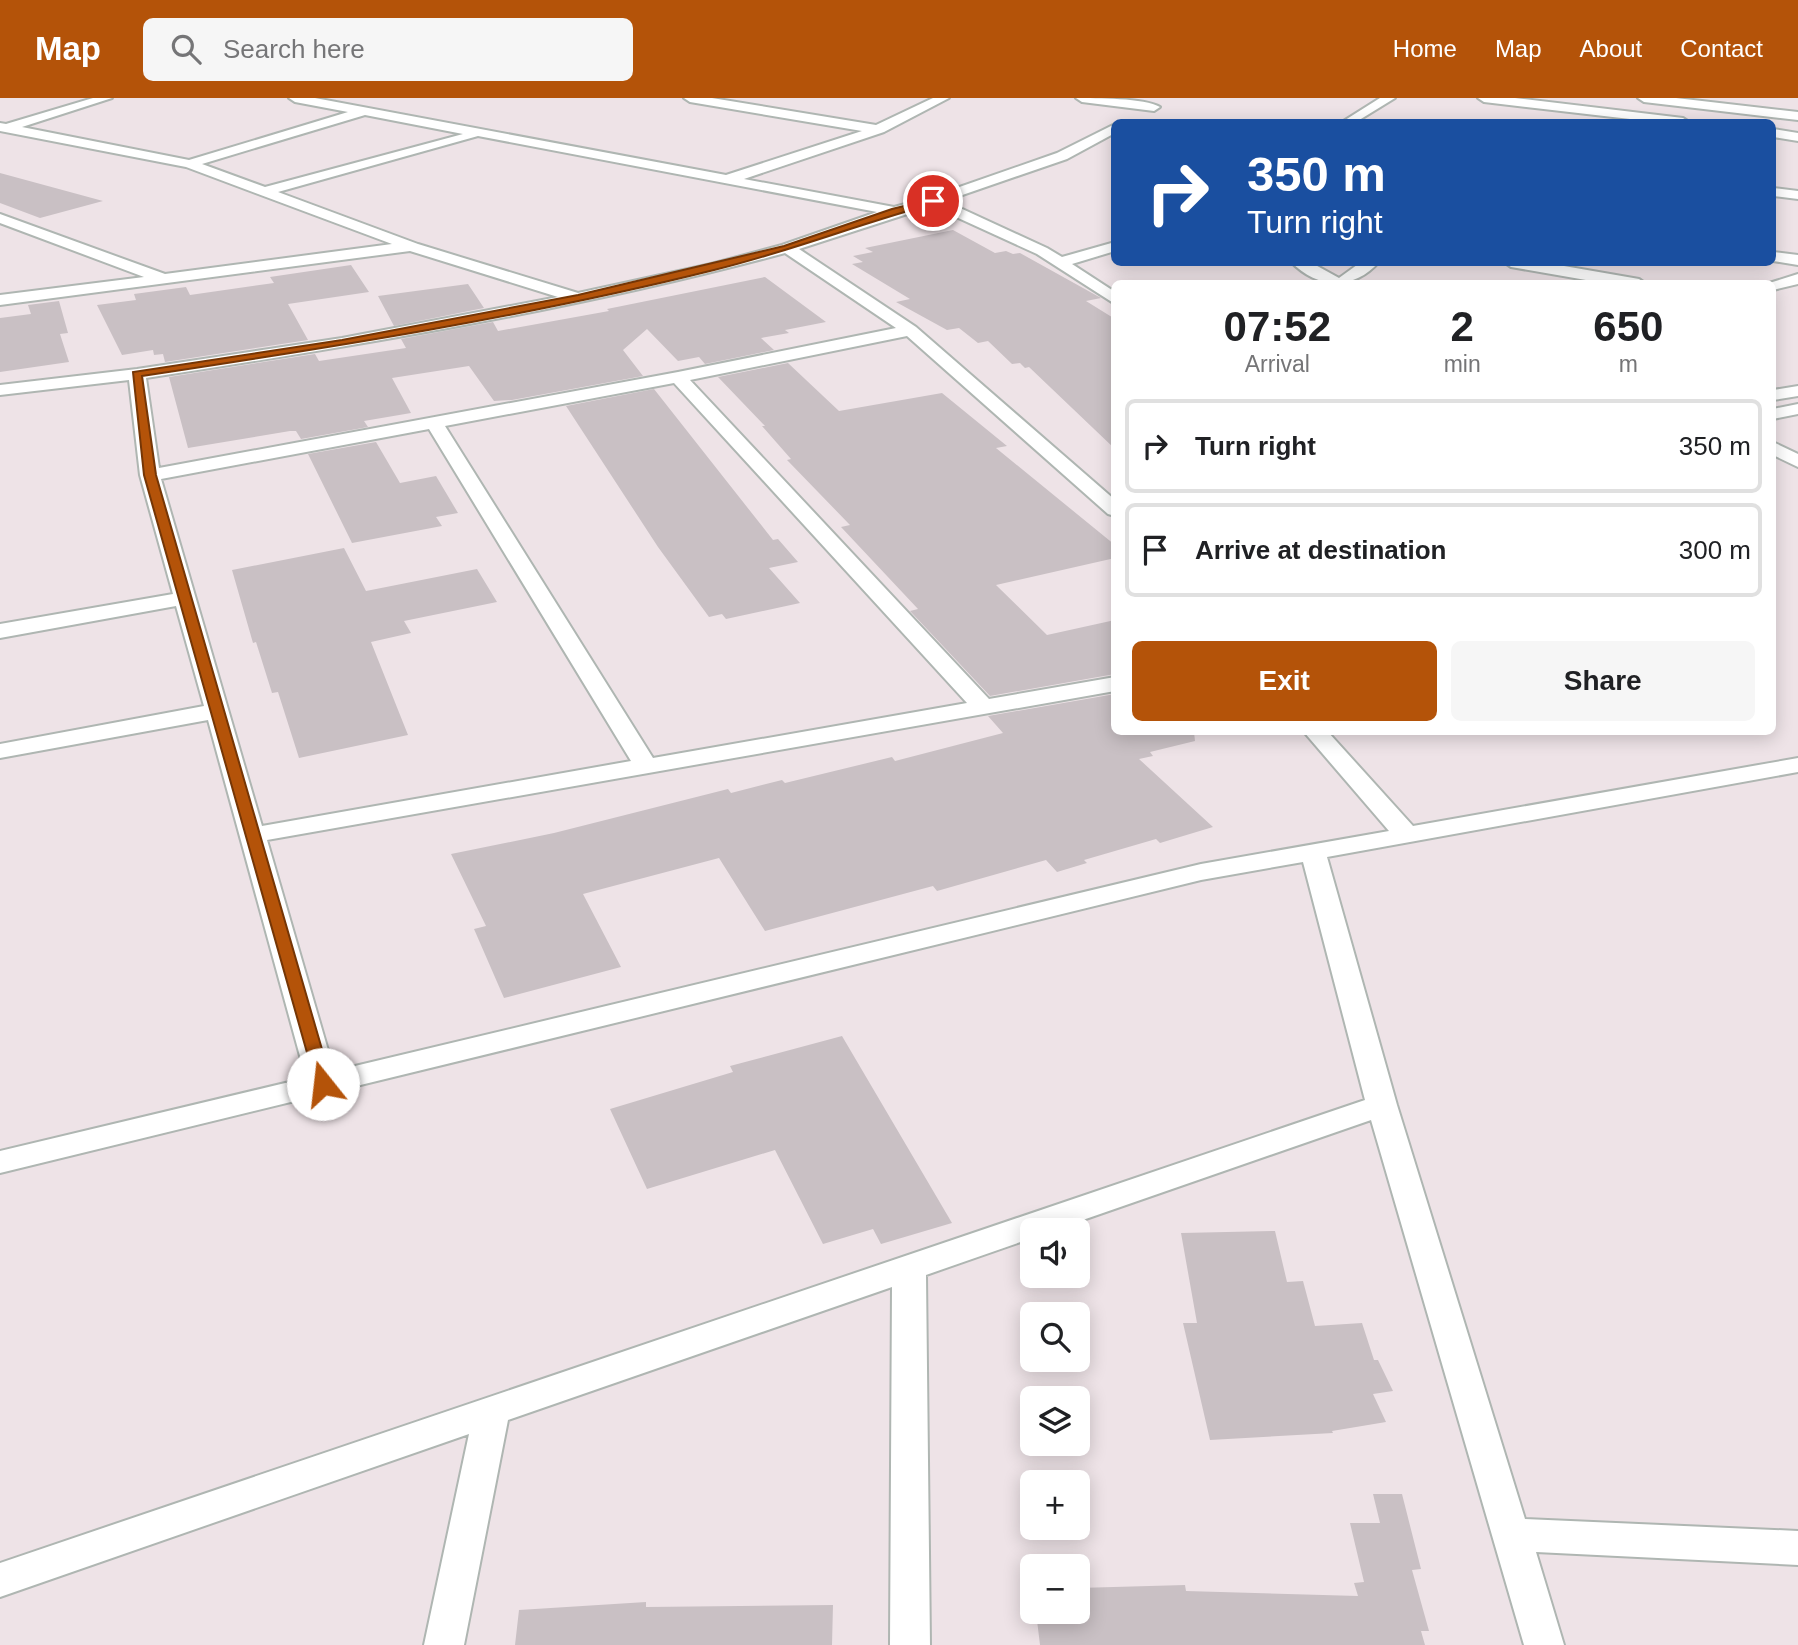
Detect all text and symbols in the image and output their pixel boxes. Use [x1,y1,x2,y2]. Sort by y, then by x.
search box [143,18,633,81]
text: Map [35,30,101,67]
icon: search [167,30,205,68]
text: Search here [223,34,365,64]
text: Home [1393,35,1457,62]
text: Map [1495,35,1542,62]
text: About [1580,35,1642,62]
text: Contact [1680,35,1763,62]
icon: right [1132,147,1223,238]
text: 350 m [1247,147,1386,201]
pin [903,171,963,231]
icon: arrive [914,182,952,220]
text: Turn right [1247,204,1383,240]
text: 07:52 [1224,303,1331,350]
text: 2 [1450,303,1474,350]
text: 650 [1593,303,1663,350]
text: Arrival [1245,351,1310,377]
text: min [1444,351,1481,377]
text: m [1619,351,1638,377]
icon: right [1136,427,1174,465]
text: Turn right [1195,431,1316,461]
text: 350 m [1679,431,1751,461]
icon: arrive [1136,531,1174,569]
text: Arrive at destination [1195,535,1446,565]
text: 300 m [1679,535,1751,565]
button: Exit [1132,641,1437,721]
button: Share [1451,641,1755,721]
position arrow [286,1047,360,1121]
map controls [1020,1218,1090,1624]
button: sound [1020,1218,1090,1288]
button: search [1020,1302,1090,1372]
button: layers [1020,1386,1090,1456]
button: + [1020,1470,1090,1540]
button: − [1020,1554,1090,1624]

